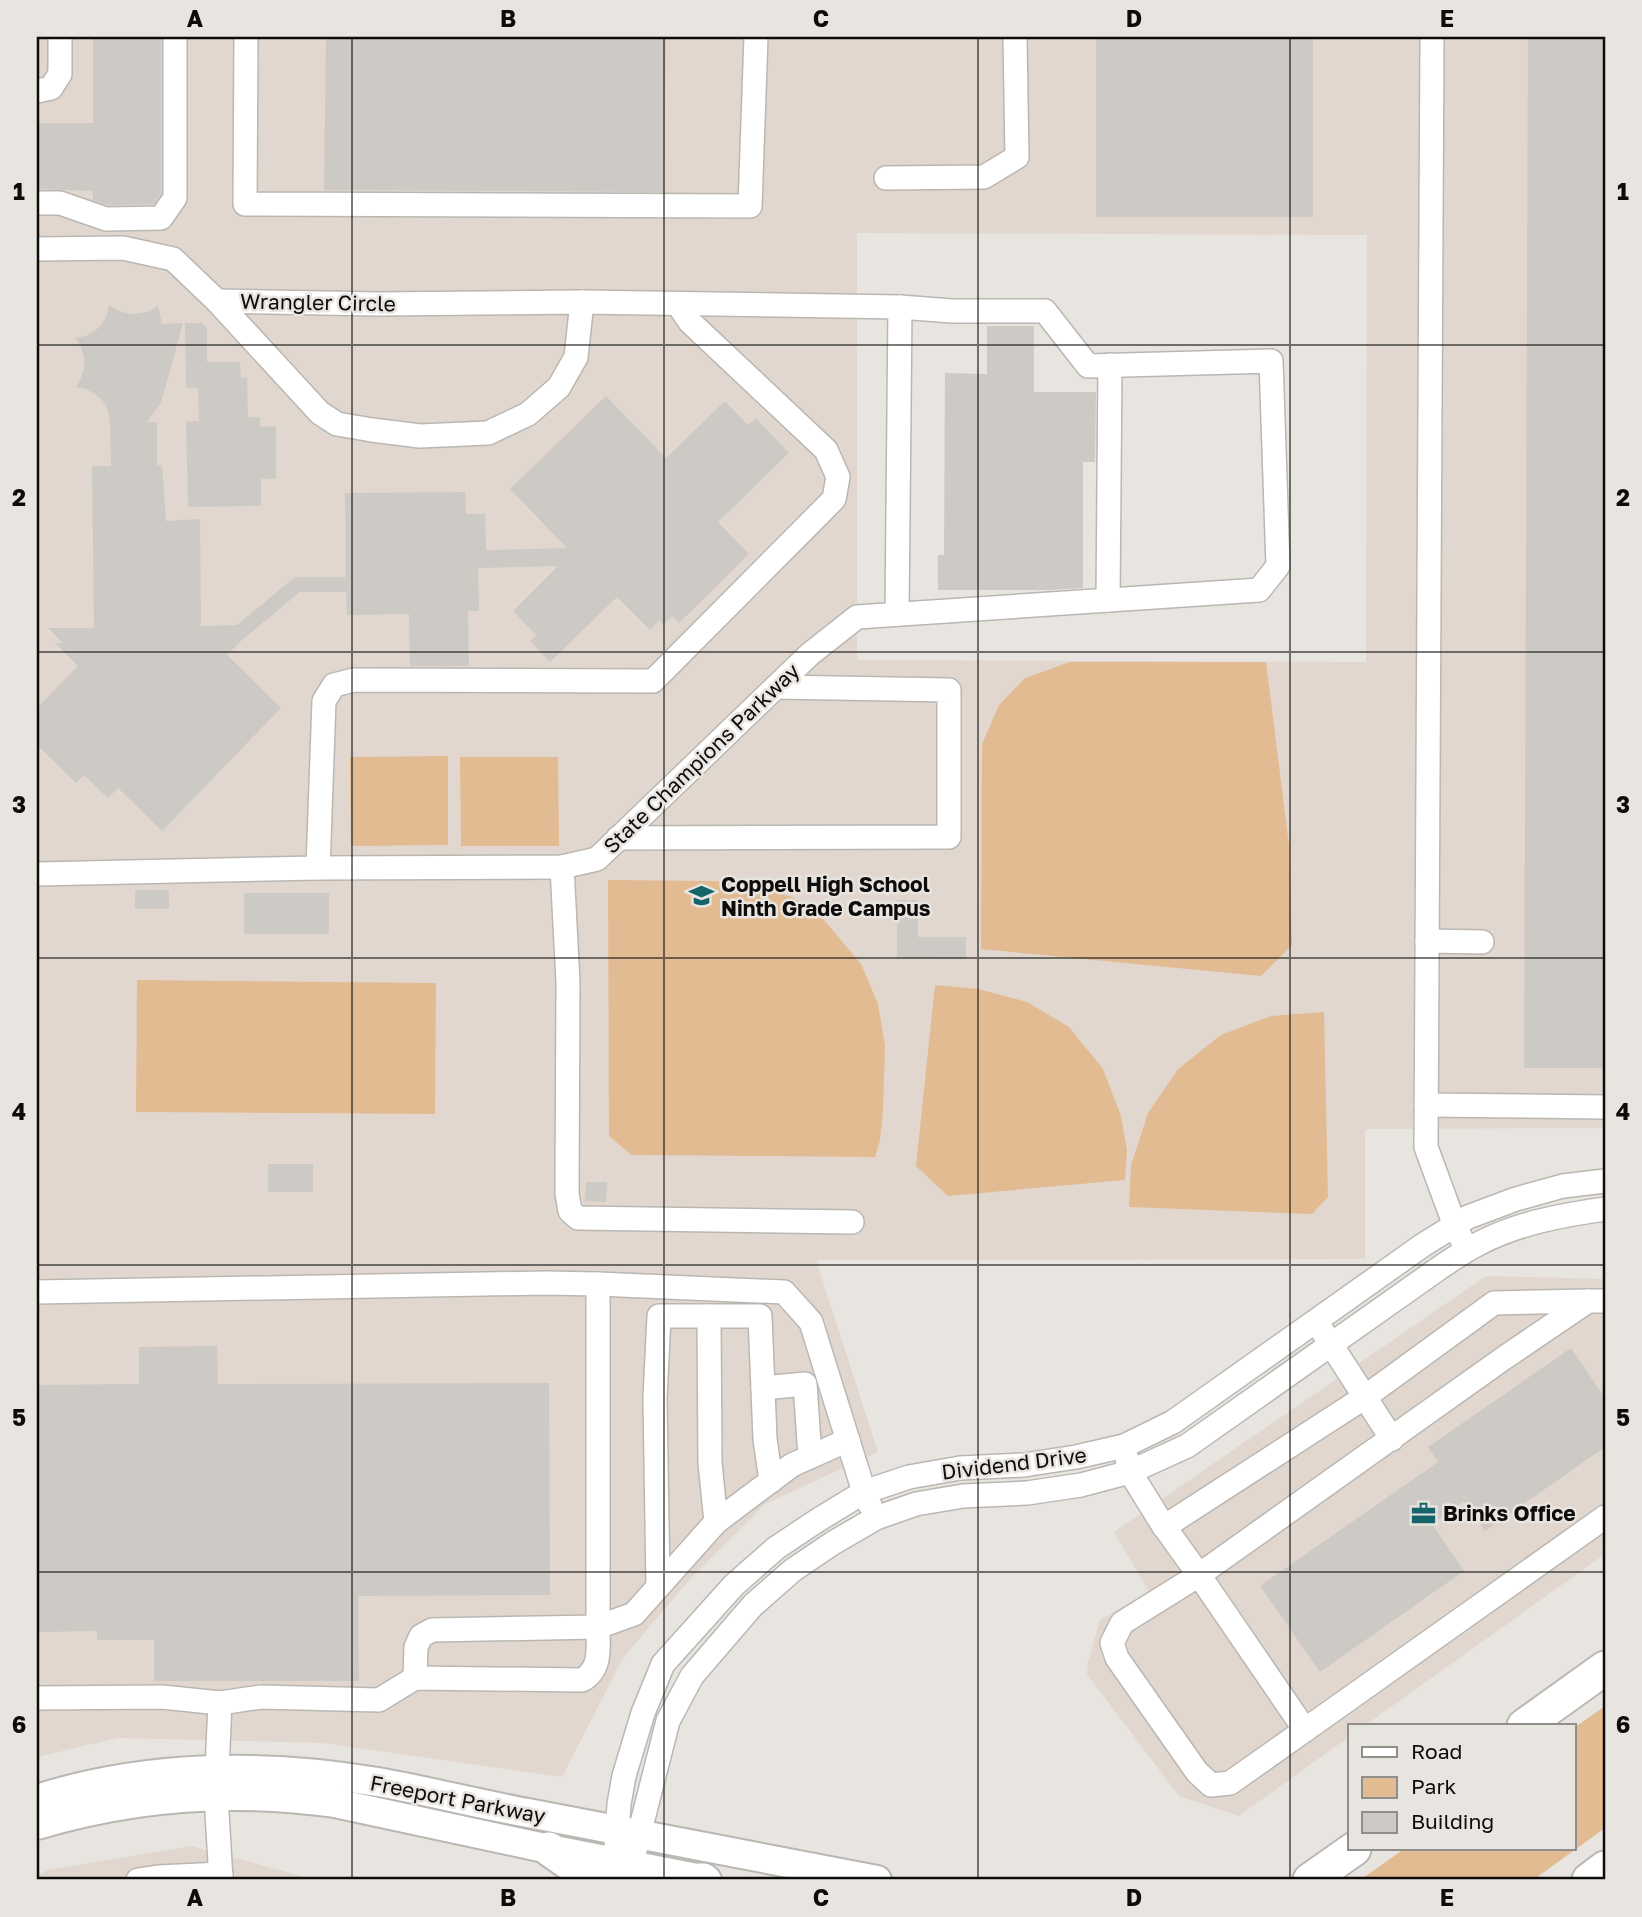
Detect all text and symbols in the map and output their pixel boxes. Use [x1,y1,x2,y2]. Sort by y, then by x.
text: A [187,4,204,32]
text: B [500,4,516,32]
text: C [813,4,829,32]
text: D [1126,4,1142,32]
text: E [1440,4,1454,32]
text: 1 [13,177,25,205]
text: 1 [1617,177,1629,205]
street label: Wrangler Circle [240,288,396,316]
text: 2 [12,483,26,511]
text: 2 [1616,483,1630,511]
street label: State Champions Parkway [598,657,805,859]
text: 3 [12,790,26,818]
text: 3 [1616,790,1630,818]
place label: Coppell High School Ninth Grade Campus [721,871,931,921]
school or university icon: Coppell High School Ninth Grade Campus [687,882,715,910]
text: 4 [12,1097,26,1125]
text: 4 [1616,1097,1630,1125]
text: 5 [12,1403,26,1431]
text: 5 [1616,1403,1630,1431]
street label: Dividend Drive [940,1441,1088,1485]
office icon: Brinks Office [1409,1499,1437,1527]
place label: Brinks Office [1443,1500,1576,1526]
text: 6 [12,1710,26,1738]
text: 6 [1616,1710,1630,1738]
legend [1348,1724,1576,1850]
text: Road [1411,1738,1462,1764]
street label: Freeport Parkway [368,1769,548,1829]
text: Park [1411,1773,1457,1799]
text: Building [1411,1808,1494,1834]
text: A [187,1883,204,1911]
text: B [500,1883,516,1911]
text: C [813,1883,829,1911]
text: D [1126,1883,1142,1911]
text: E [1440,1883,1454,1911]

